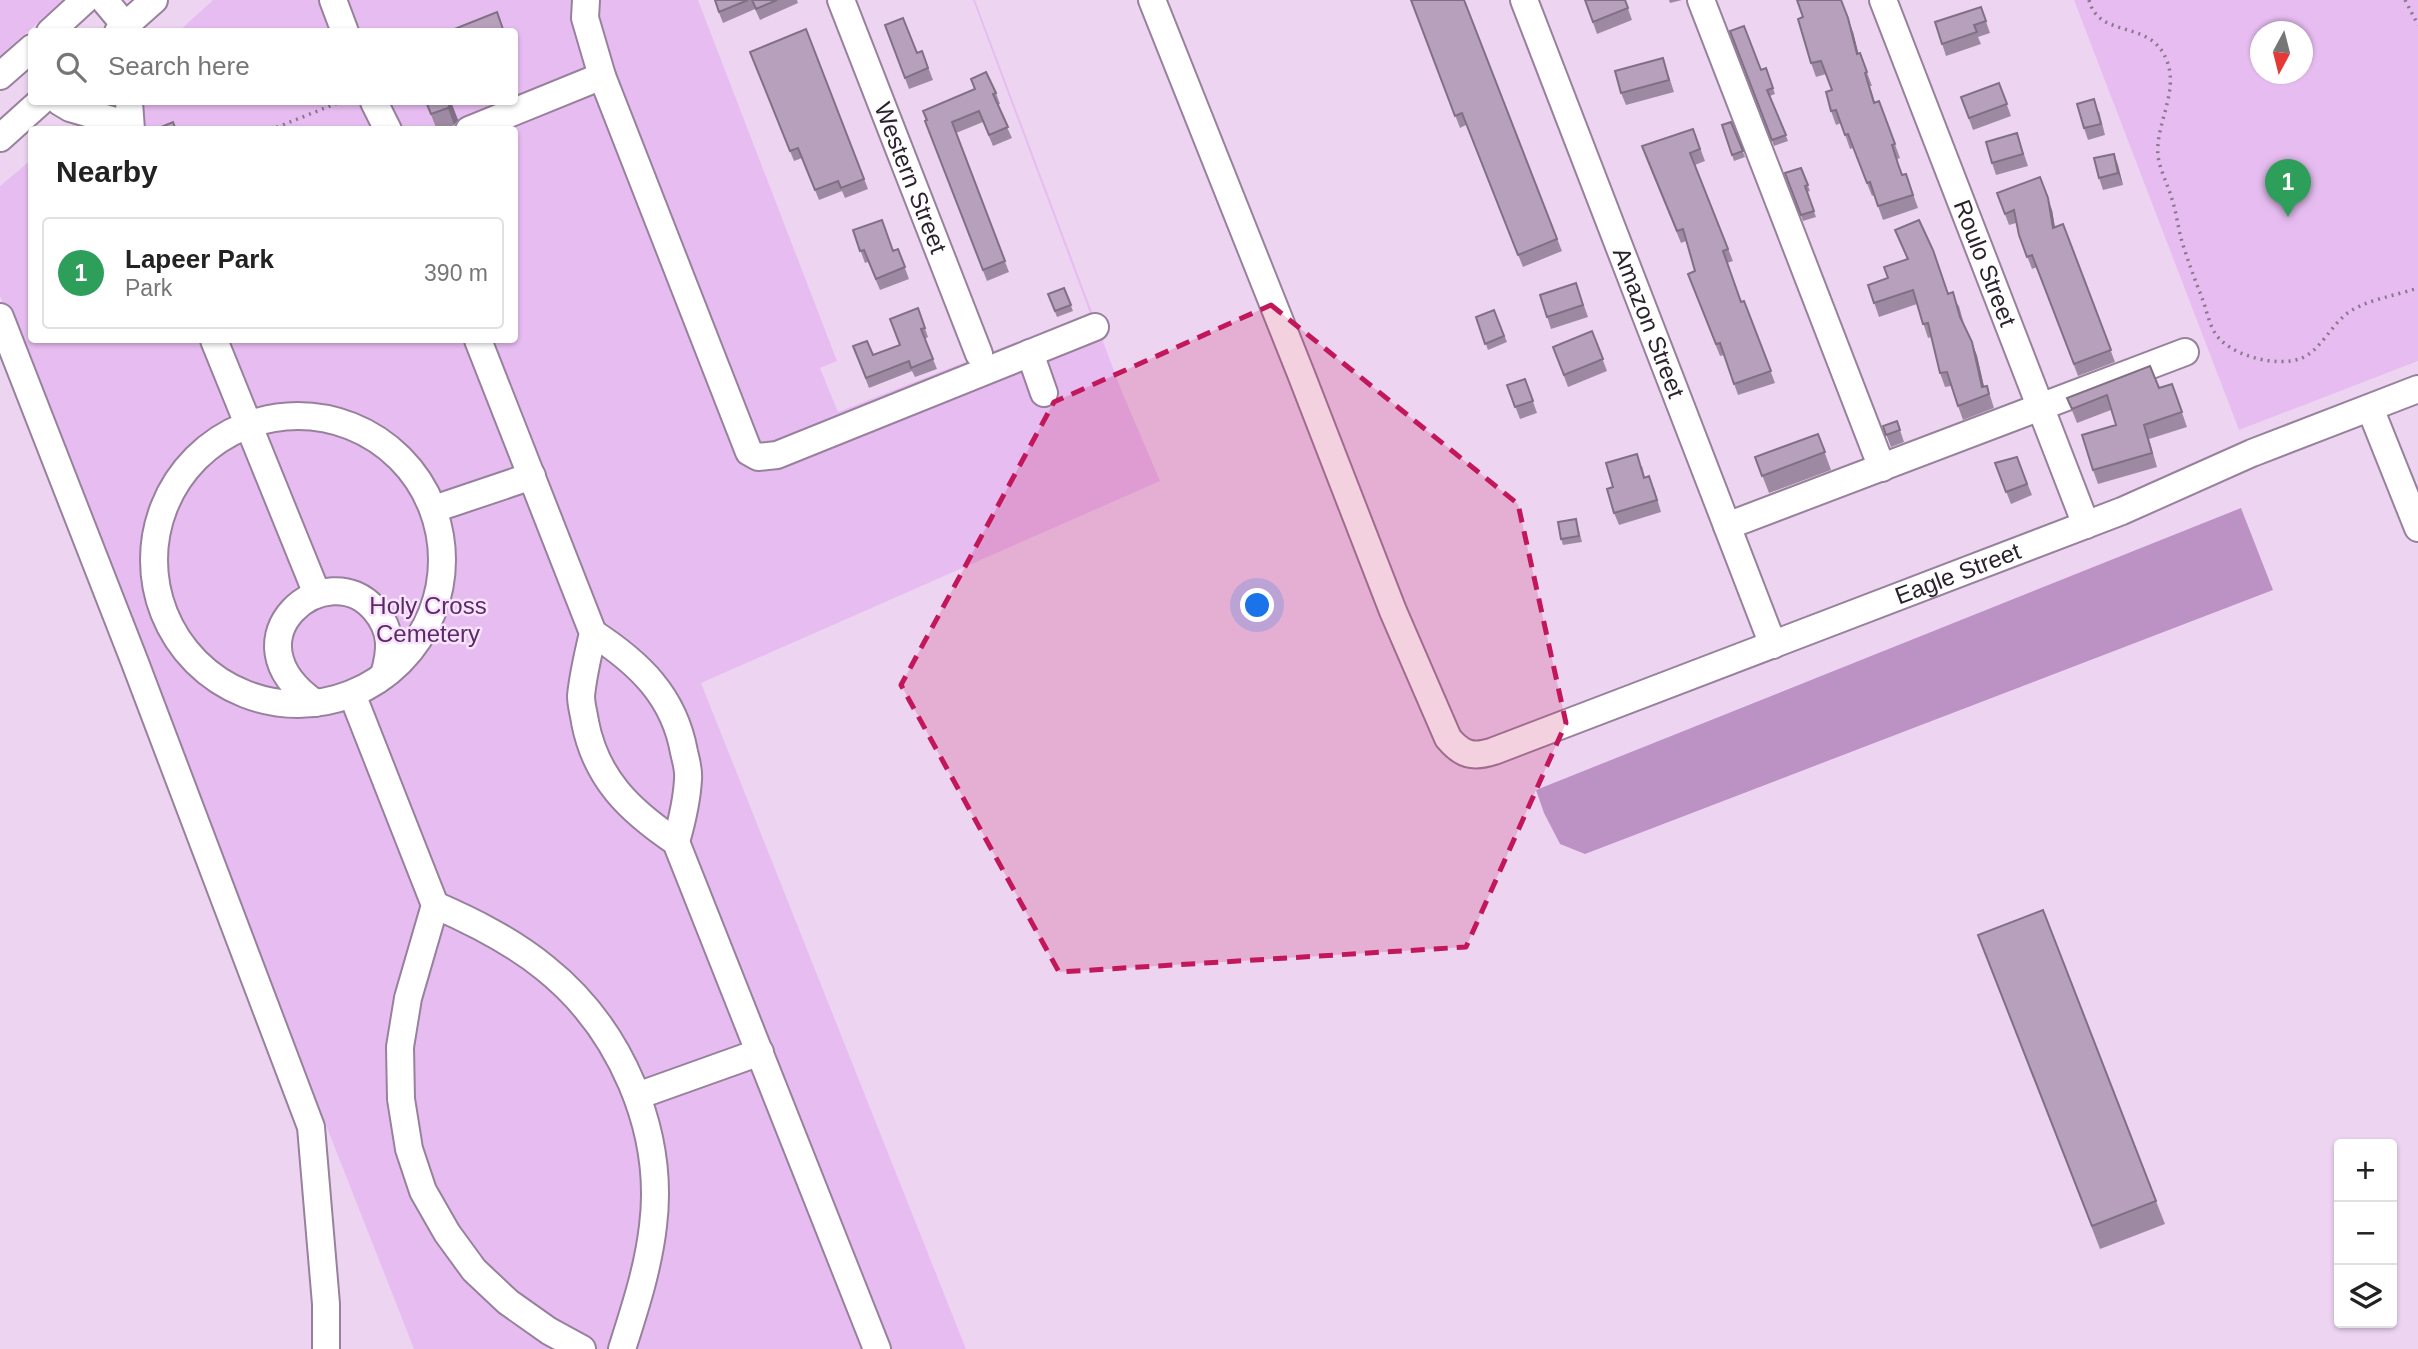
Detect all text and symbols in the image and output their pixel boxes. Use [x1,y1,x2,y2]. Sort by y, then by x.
north arrow [2250,21,2313,84]
search box [28,28,518,105]
icon: search [52,48,90,86]
text: Search here [108,51,250,81]
street label: Western Street [869,98,953,257]
text: Nearby [56,155,158,188]
pin: 1 [2265,159,2311,217]
street label: Roulo Street [1949,196,2022,330]
text: Lapeer Park [125,244,274,274]
street label: Amazon Street [1608,244,1690,402]
text: 1 [75,260,87,286]
text: 390 m [424,260,488,286]
text: Park [125,275,172,301]
street label: Eagle Street [1891,537,2025,609]
your location [1240,588,1274,622]
park label: Holy Cross Cemetery [369,592,487,647]
map controls [2334,1139,2397,1328]
button: + [2334,1139,2397,1202]
button: − [2334,1202,2397,1265]
button: layers [2334,1265,2397,1328]

